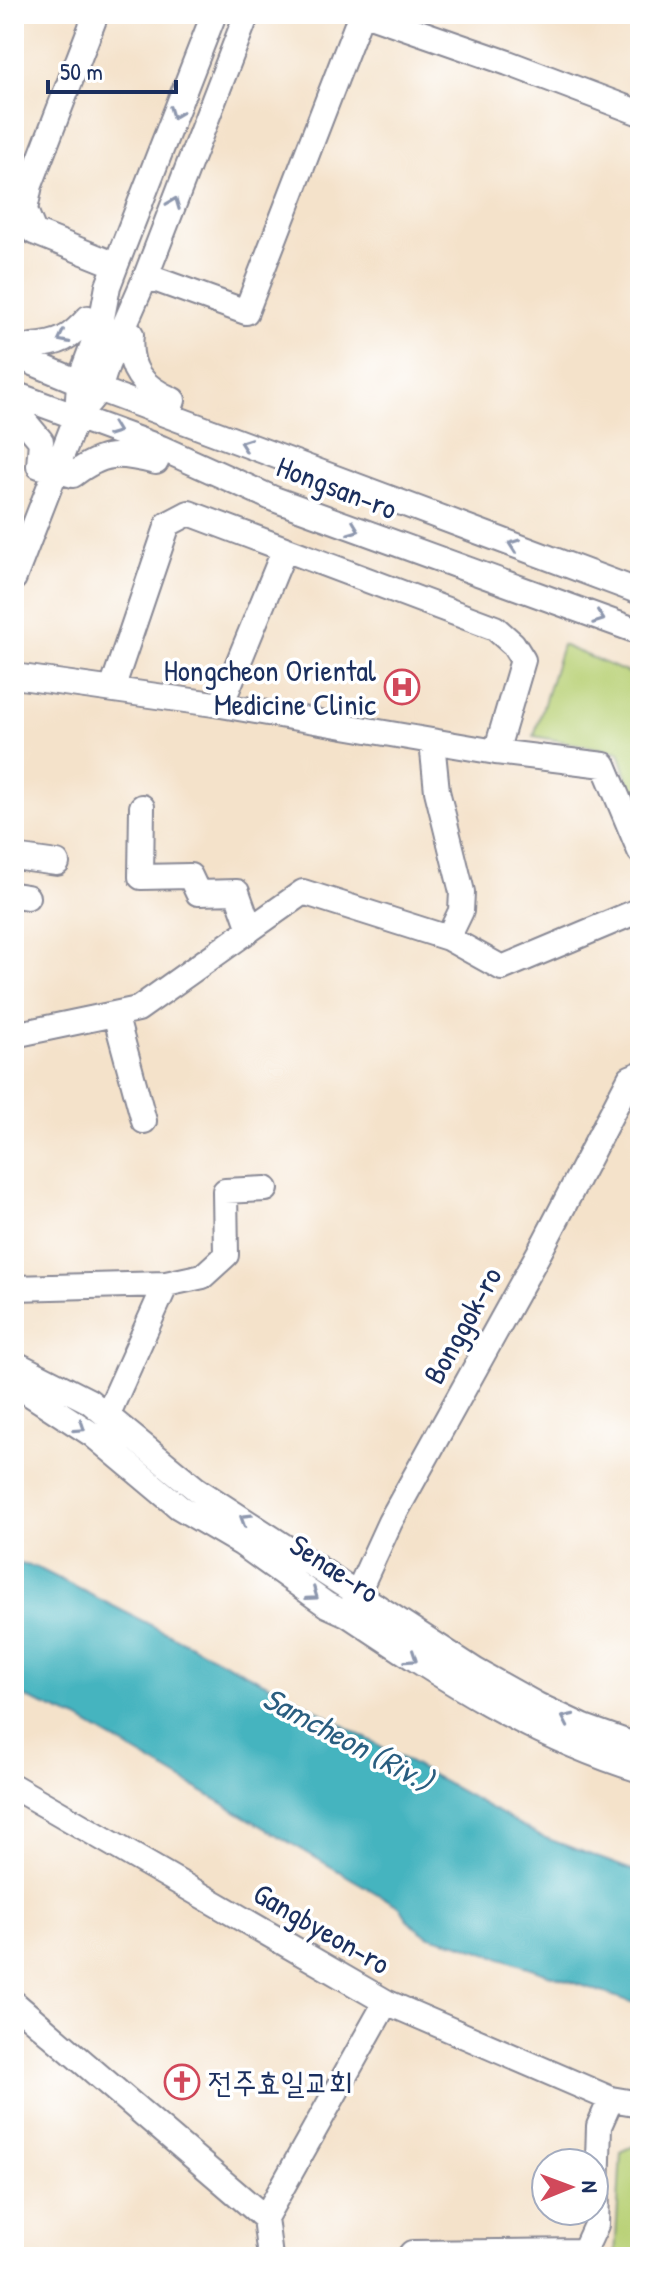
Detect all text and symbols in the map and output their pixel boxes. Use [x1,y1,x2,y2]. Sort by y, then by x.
scale bar [48,44,176,94]
text: 50 m [60,55,103,87]
one-way arrow [168,105,185,119]
one-way arrow [164,197,181,211]
one-way arrow [57,328,72,344]
one-way arrow [106,420,120,437]
one-way arrow [239,437,253,454]
street label: Hongsan-ro [271,446,403,528]
one-way arrow [346,519,360,536]
one-way arrow [508,538,522,555]
one-way arrow [591,608,605,624]
place label: Hongcheon Oriental Medicine Clinic [164,650,376,724]
hospital icon: Hongcheon Oriental Medicine Clinic [383,668,421,706]
street label: Bonggok-ro [414,1259,510,1391]
one-way arrow [72,1417,86,1432]
one-way arrow [239,1514,254,1529]
street label: Senae-ro [283,1524,387,1612]
one-way arrow [305,1585,319,1600]
one-way arrow [403,1648,418,1663]
water label: Samcheon (Riv.) [256,1676,442,1803]
one-way arrow [561,1713,575,1729]
street label: Gangbyeon-ro [246,1873,398,1983]
place label: 전주효일교회 [208,2062,353,2102]
church icon: 전주효일교회 [163,2063,201,2101]
north arrow [530,2147,610,2227]
text: N [575,2181,605,2193]

